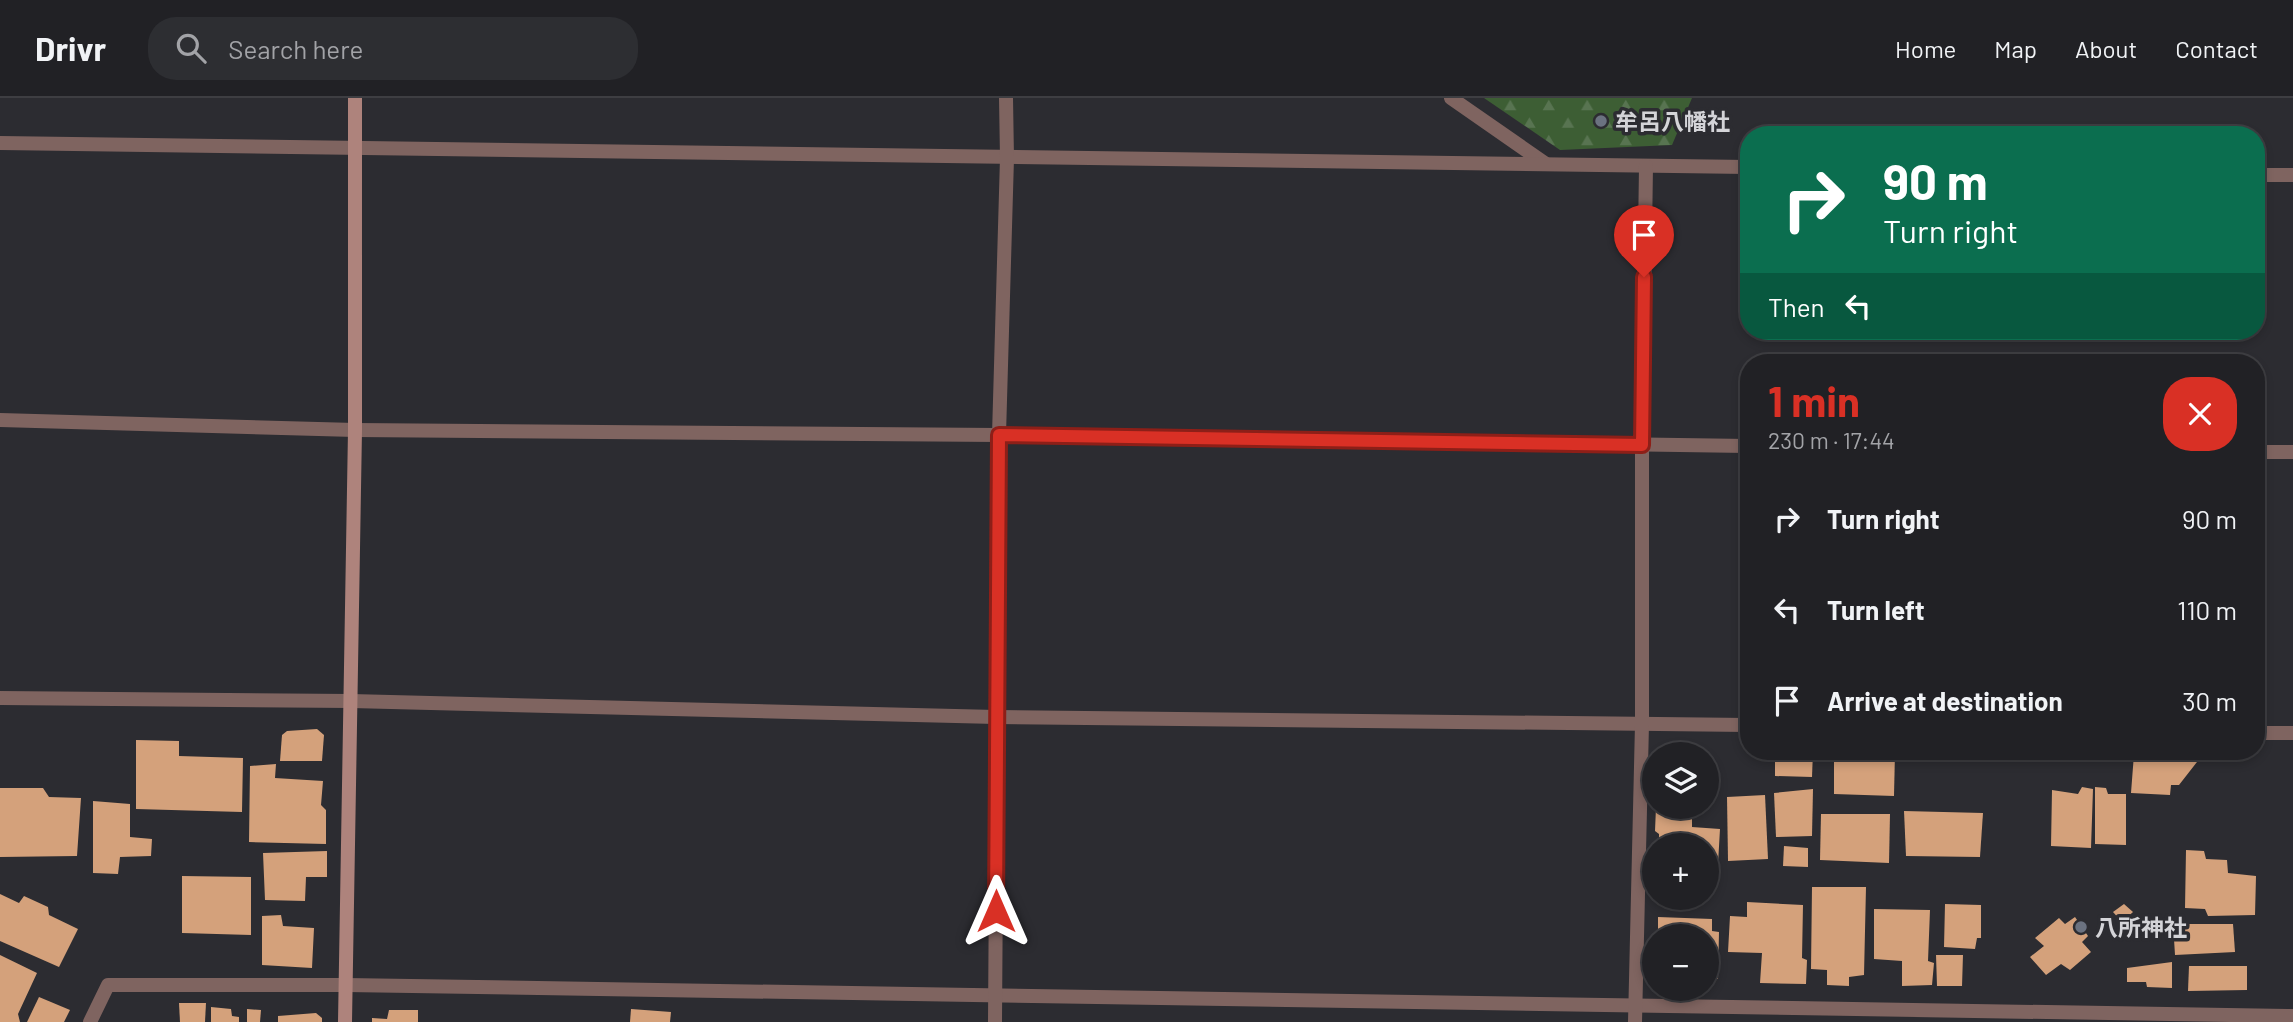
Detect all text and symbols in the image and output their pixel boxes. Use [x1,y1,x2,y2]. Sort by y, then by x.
search box [148,17,638,80]
text: Drivr [35,28,106,68]
icon: search [172,29,210,67]
text: Search here [228,33,363,64]
text: Home [1895,34,1956,63]
text: Map [1994,34,2037,63]
text: About [2075,34,2137,63]
text: Contact [2175,34,2258,63]
place label: 牟呂八幡社 [1615,107,1730,135]
marker: 牟呂八幡社 [1593,113,1609,129]
text: 90 m [1883,151,1988,210]
icon: right [1768,154,1859,245]
pin [1614,205,1674,277]
text: Turn right [1883,211,2018,249]
icon: arrive [1625,216,1663,254]
icon: left [1839,287,1877,325]
text: Then [1768,291,1825,322]
text: 1 min [1768,375,1860,425]
button: close [2163,377,2237,451]
text: 230 m · 17:44 [1768,426,1895,454]
icon: right [1768,500,1806,538]
text: Turn right [1827,503,1940,534]
text: 90 m [2182,503,2237,534]
icon: left [1768,591,1806,629]
text: Turn left [1827,594,1925,625]
text: 110 m [2177,594,2237,625]
icon: arrive [1768,682,1806,720]
text: Arrive at destination [1827,685,2063,716]
text: 30 m [2182,685,2237,716]
map controls [1642,742,1719,1001]
button: layers [1642,742,1719,819]
button: + [1642,833,1719,910]
position arrow [959,874,1033,948]
place label: 八所神社 [2095,913,2187,941]
marker: 八所神社 [2073,919,2089,935]
button: − [1642,924,1719,1001]

